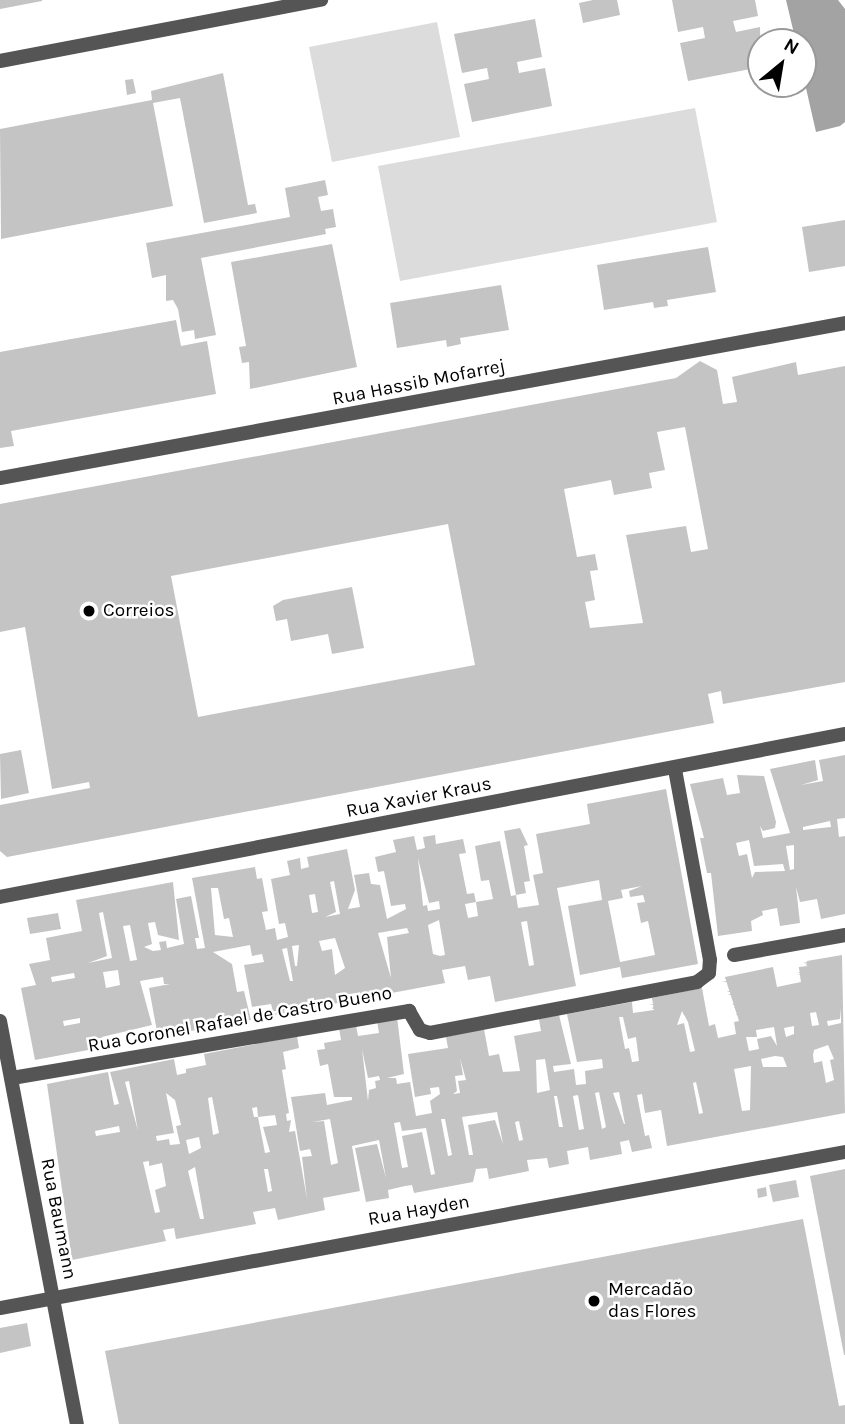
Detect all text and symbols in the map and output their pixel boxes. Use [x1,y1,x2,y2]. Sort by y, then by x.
north arrow [747,28,817,98]
text: N [780,34,803,59]
street label: Rua Hassib Mofarrej [331,355,507,411]
place label: Correios [103,600,175,622]
marker: Correios [81,603,97,619]
street label: Rua Xavier Kraus [344,773,494,823]
street label: Rua Coronel Rafael de Castro Bueno [86,982,394,1058]
street label: Rua Baumann [35,1156,81,1282]
street label: Rua Hayden [366,1191,472,1231]
place label: Mercadão das Flores [608,1279,696,1323]
marker: Mercadão das Flores [586,1293,602,1309]

